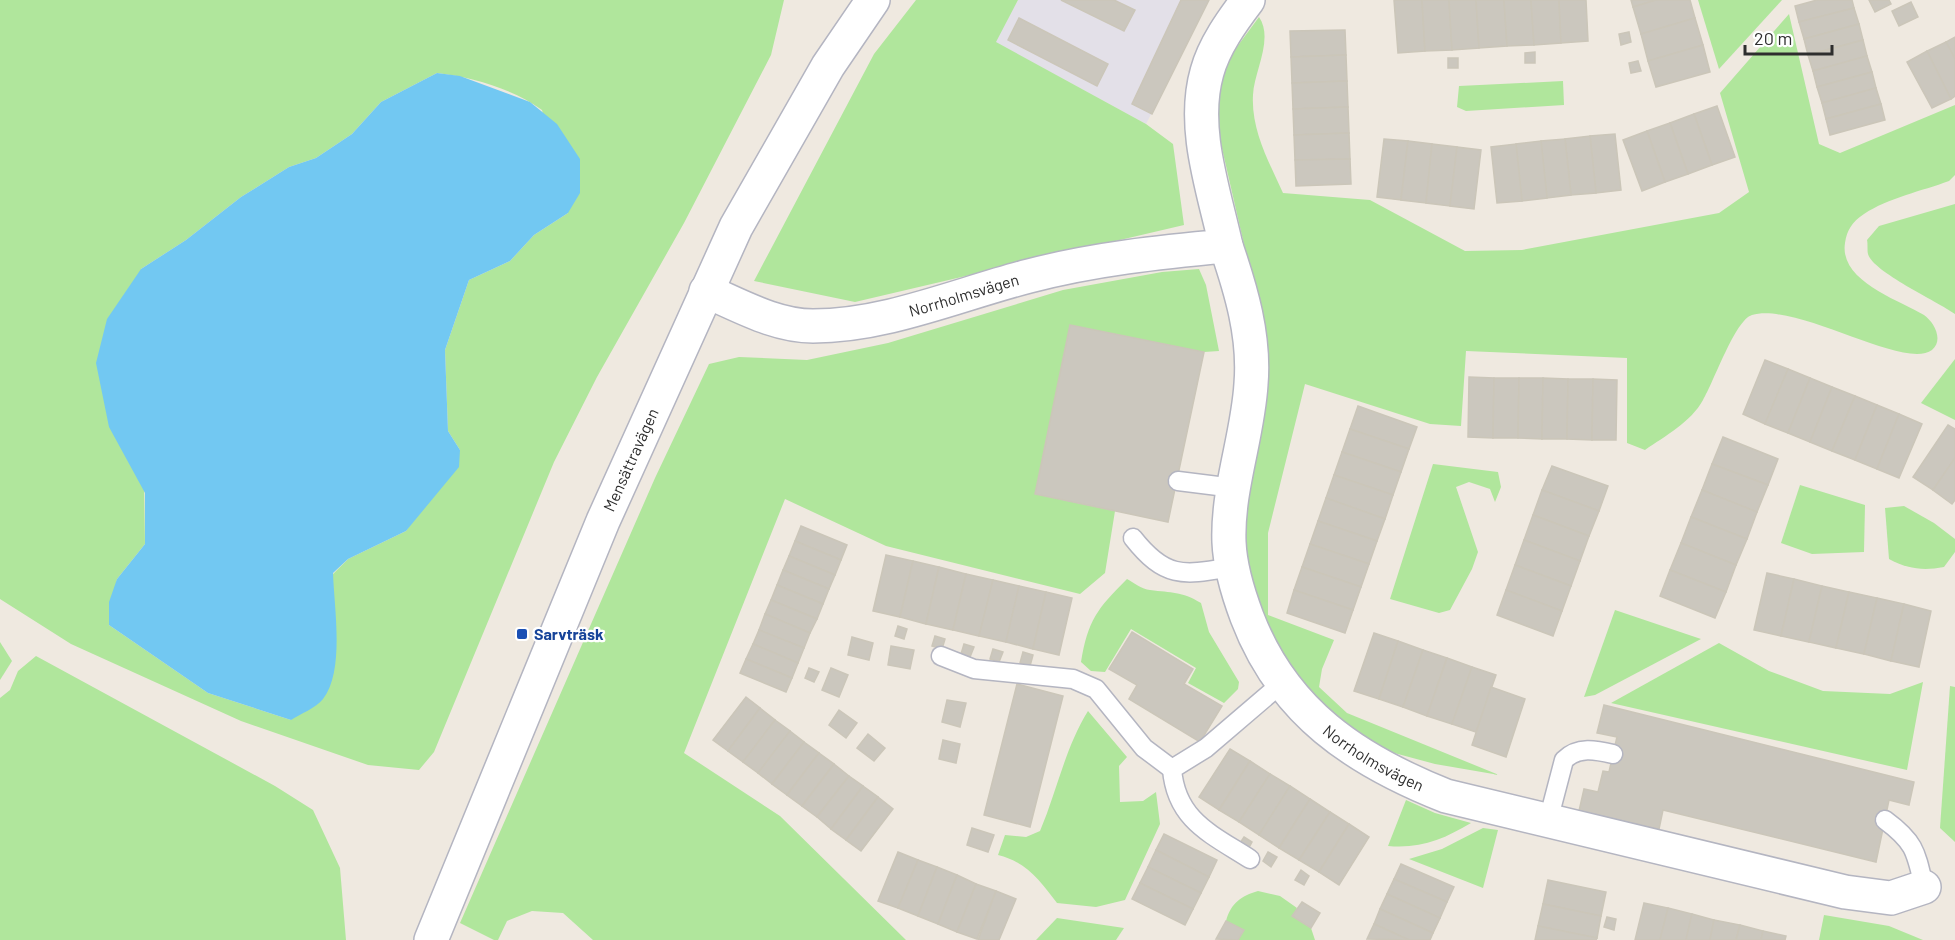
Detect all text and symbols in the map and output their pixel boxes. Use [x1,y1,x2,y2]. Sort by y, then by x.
scale bar [1745,18,1832,56]
text: 20 m [1754,27,1792,49]
street label: Norrholmsvägen [907,269,1021,320]
street label: Mensättravägen [599,405,662,514]
place label: Sarvträsk [534,624,604,643]
marker: Sarvträsk [515,627,529,641]
street label: Norrholmsvägen [1320,720,1427,795]

